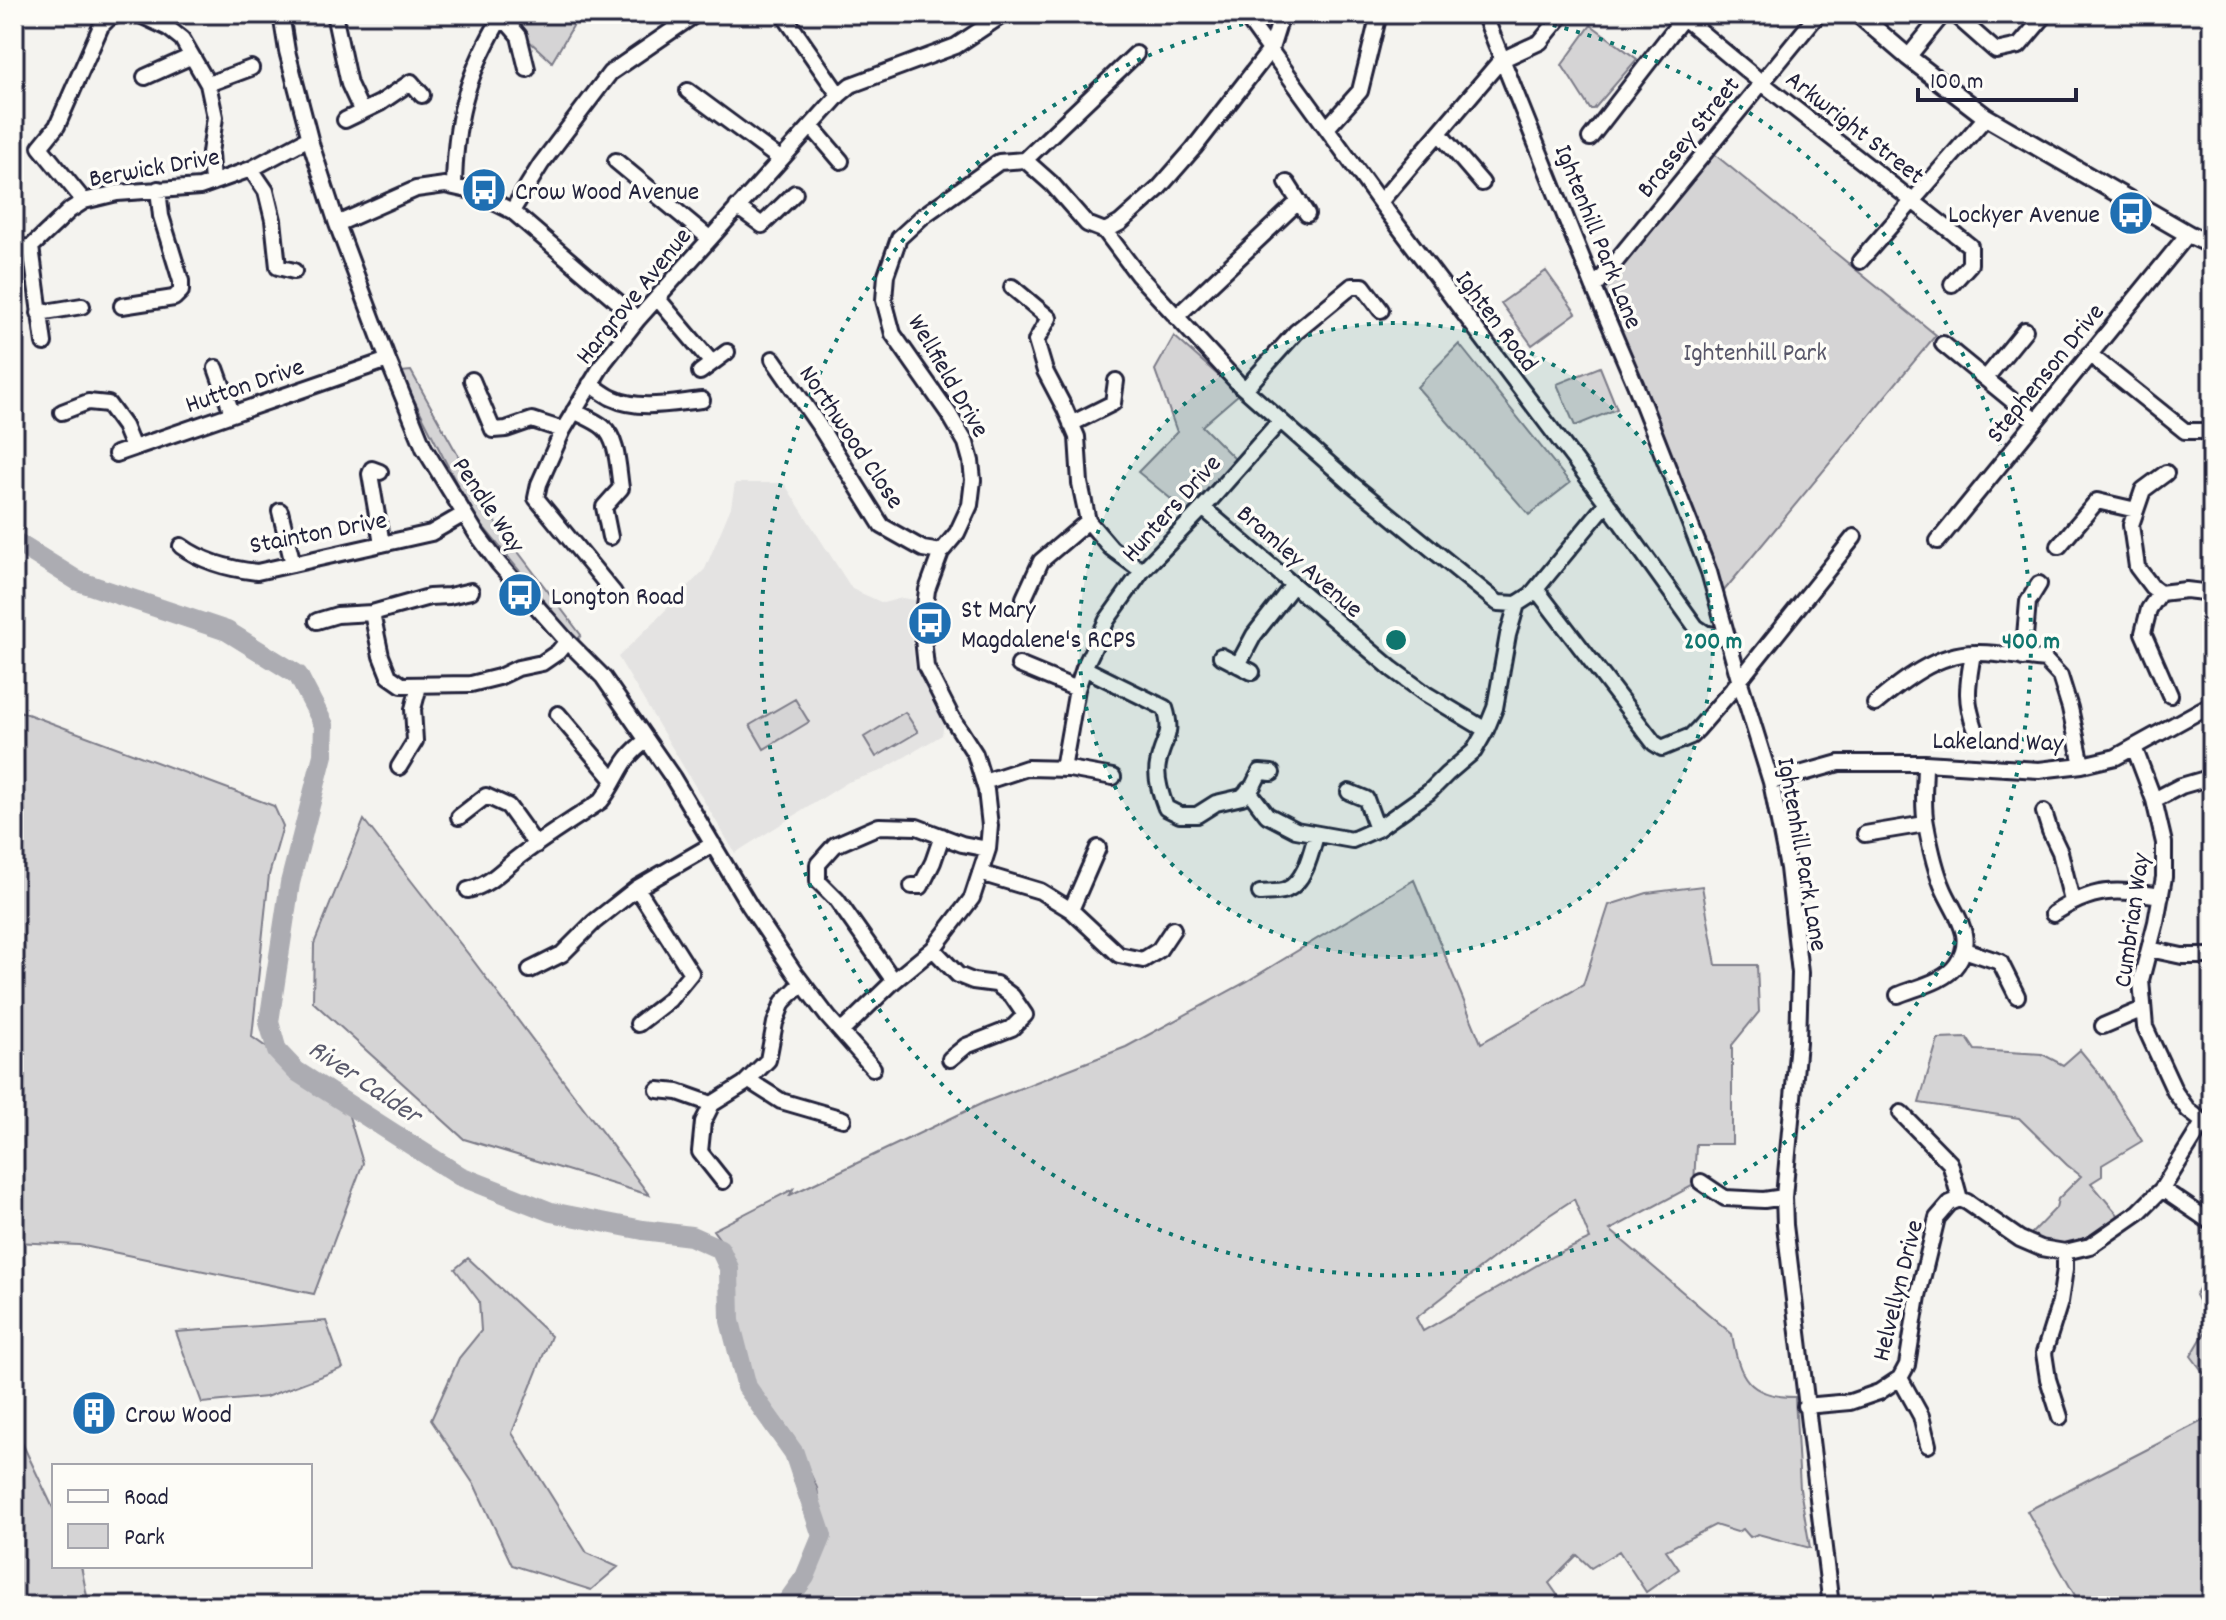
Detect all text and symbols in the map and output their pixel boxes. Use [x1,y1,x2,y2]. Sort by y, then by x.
scale bar [1918,52,2076,102]
street label: Arkwright Street [1776,63,1932,195]
text: 100 m [1930,66,1983,100]
street label: Brassey Street [1629,69,1751,207]
street label: Berwick Drive [86,140,223,199]
street label: Ightenhill Park Lane [1543,140,1651,335]
bus stop icon: Crow Wood Avenue [460,166,508,214]
place label: Crow Wood Avenue [515,175,699,212]
bus stop icon: Lockyer Avenue [2107,189,2155,237]
place label: Lockyer Avenue [1948,198,2100,235]
street label: Hargrove Avenue [568,221,702,374]
street label: Ighten Road [1445,263,1546,381]
street label: Stephenson Drive [1979,296,2115,452]
street label: Wellfield Drive [897,308,997,445]
park label: Ightenhill Park [1683,336,1827,373]
street label: Hutton Drive [181,350,309,425]
street label: Northwood Close [788,359,912,517]
street label: Hunters Drive [1114,447,1231,572]
street label: Pendle Way [441,451,533,562]
street label: Bramley Avenue [1227,497,1370,628]
street label: Stainton Drive [247,503,391,566]
bus stop icon: Longton Road [496,571,544,619]
place label: Longton Road [551,580,684,617]
place label: St Mary Magdalene's RCPS [961,593,1136,660]
bus stop icon: St Mary Magdalene's RCPS [906,599,954,647]
centre of rings [1382,626,1410,654]
text: 200 m [1684,626,1742,660]
text: 400 m [2002,626,2060,660]
street label: Lakeland Way [1932,724,2064,763]
street label: Ightenhill Park Lane [1765,755,1836,954]
street label: Cumbrian Way [2106,850,2161,990]
water label: River Calder [299,1031,431,1139]
street label: Helvellyn Drive [1864,1216,1935,1365]
building icon: Crow Wood [70,1389,118,1437]
place label: Crow Wood [125,1398,232,1435]
legend [52,1464,312,1568]
text: Road [124,1482,169,1516]
text: Park [124,1522,165,1556]

